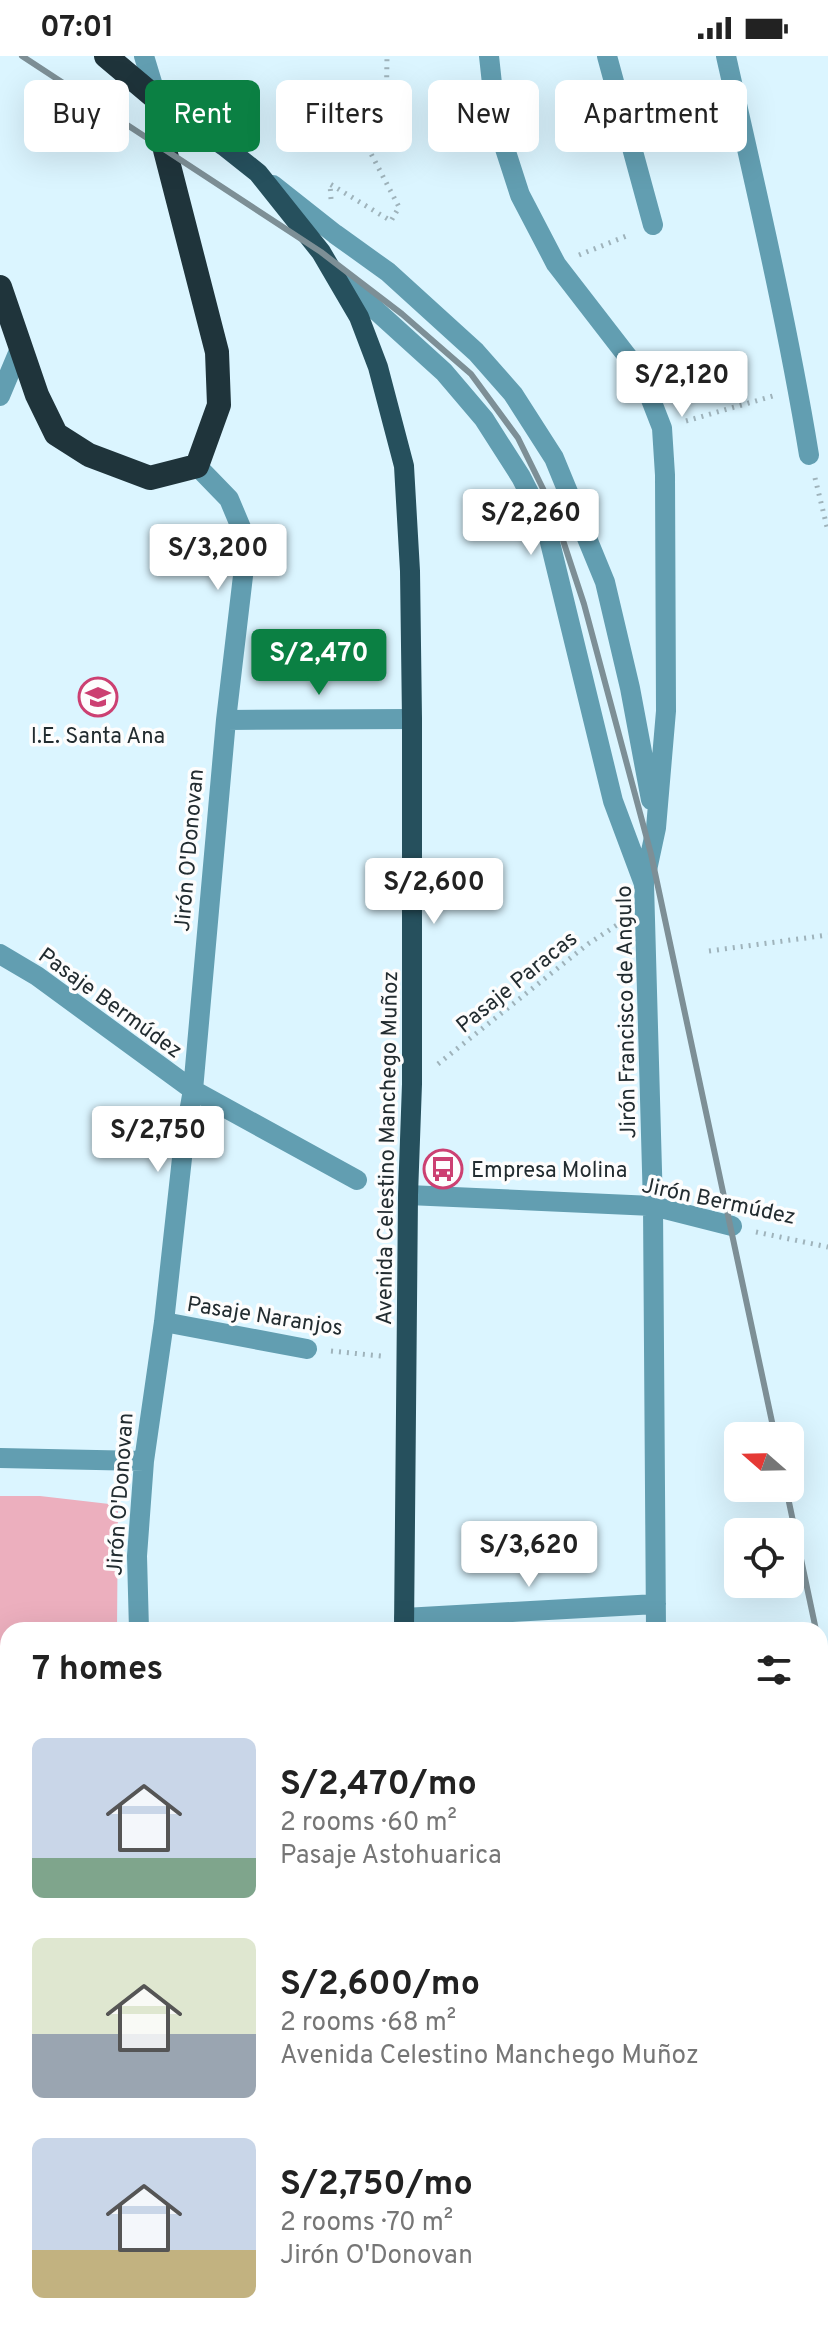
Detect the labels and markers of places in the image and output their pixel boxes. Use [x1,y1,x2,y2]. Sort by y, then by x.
pin: S/2,120 [608,351,756,419]
pin: S/2,260 [457,489,605,557]
pin: S/3,200 [144,524,292,592]
pin: S/2,470 [245,629,393,697]
school or university icon: I.E. Santa Ana [77,676,119,718]
place label: I.E. Santa Ana [31,724,165,751]
pin: S/2,600 [360,858,508,926]
pin: S/2,750 [84,1106,232,1174]
bus stop icon: Empresa Molina [422,1148,464,1190]
place label: Empresa Molina [471,1158,627,1185]
pin: S/3,620 [455,1521,603,1589]

